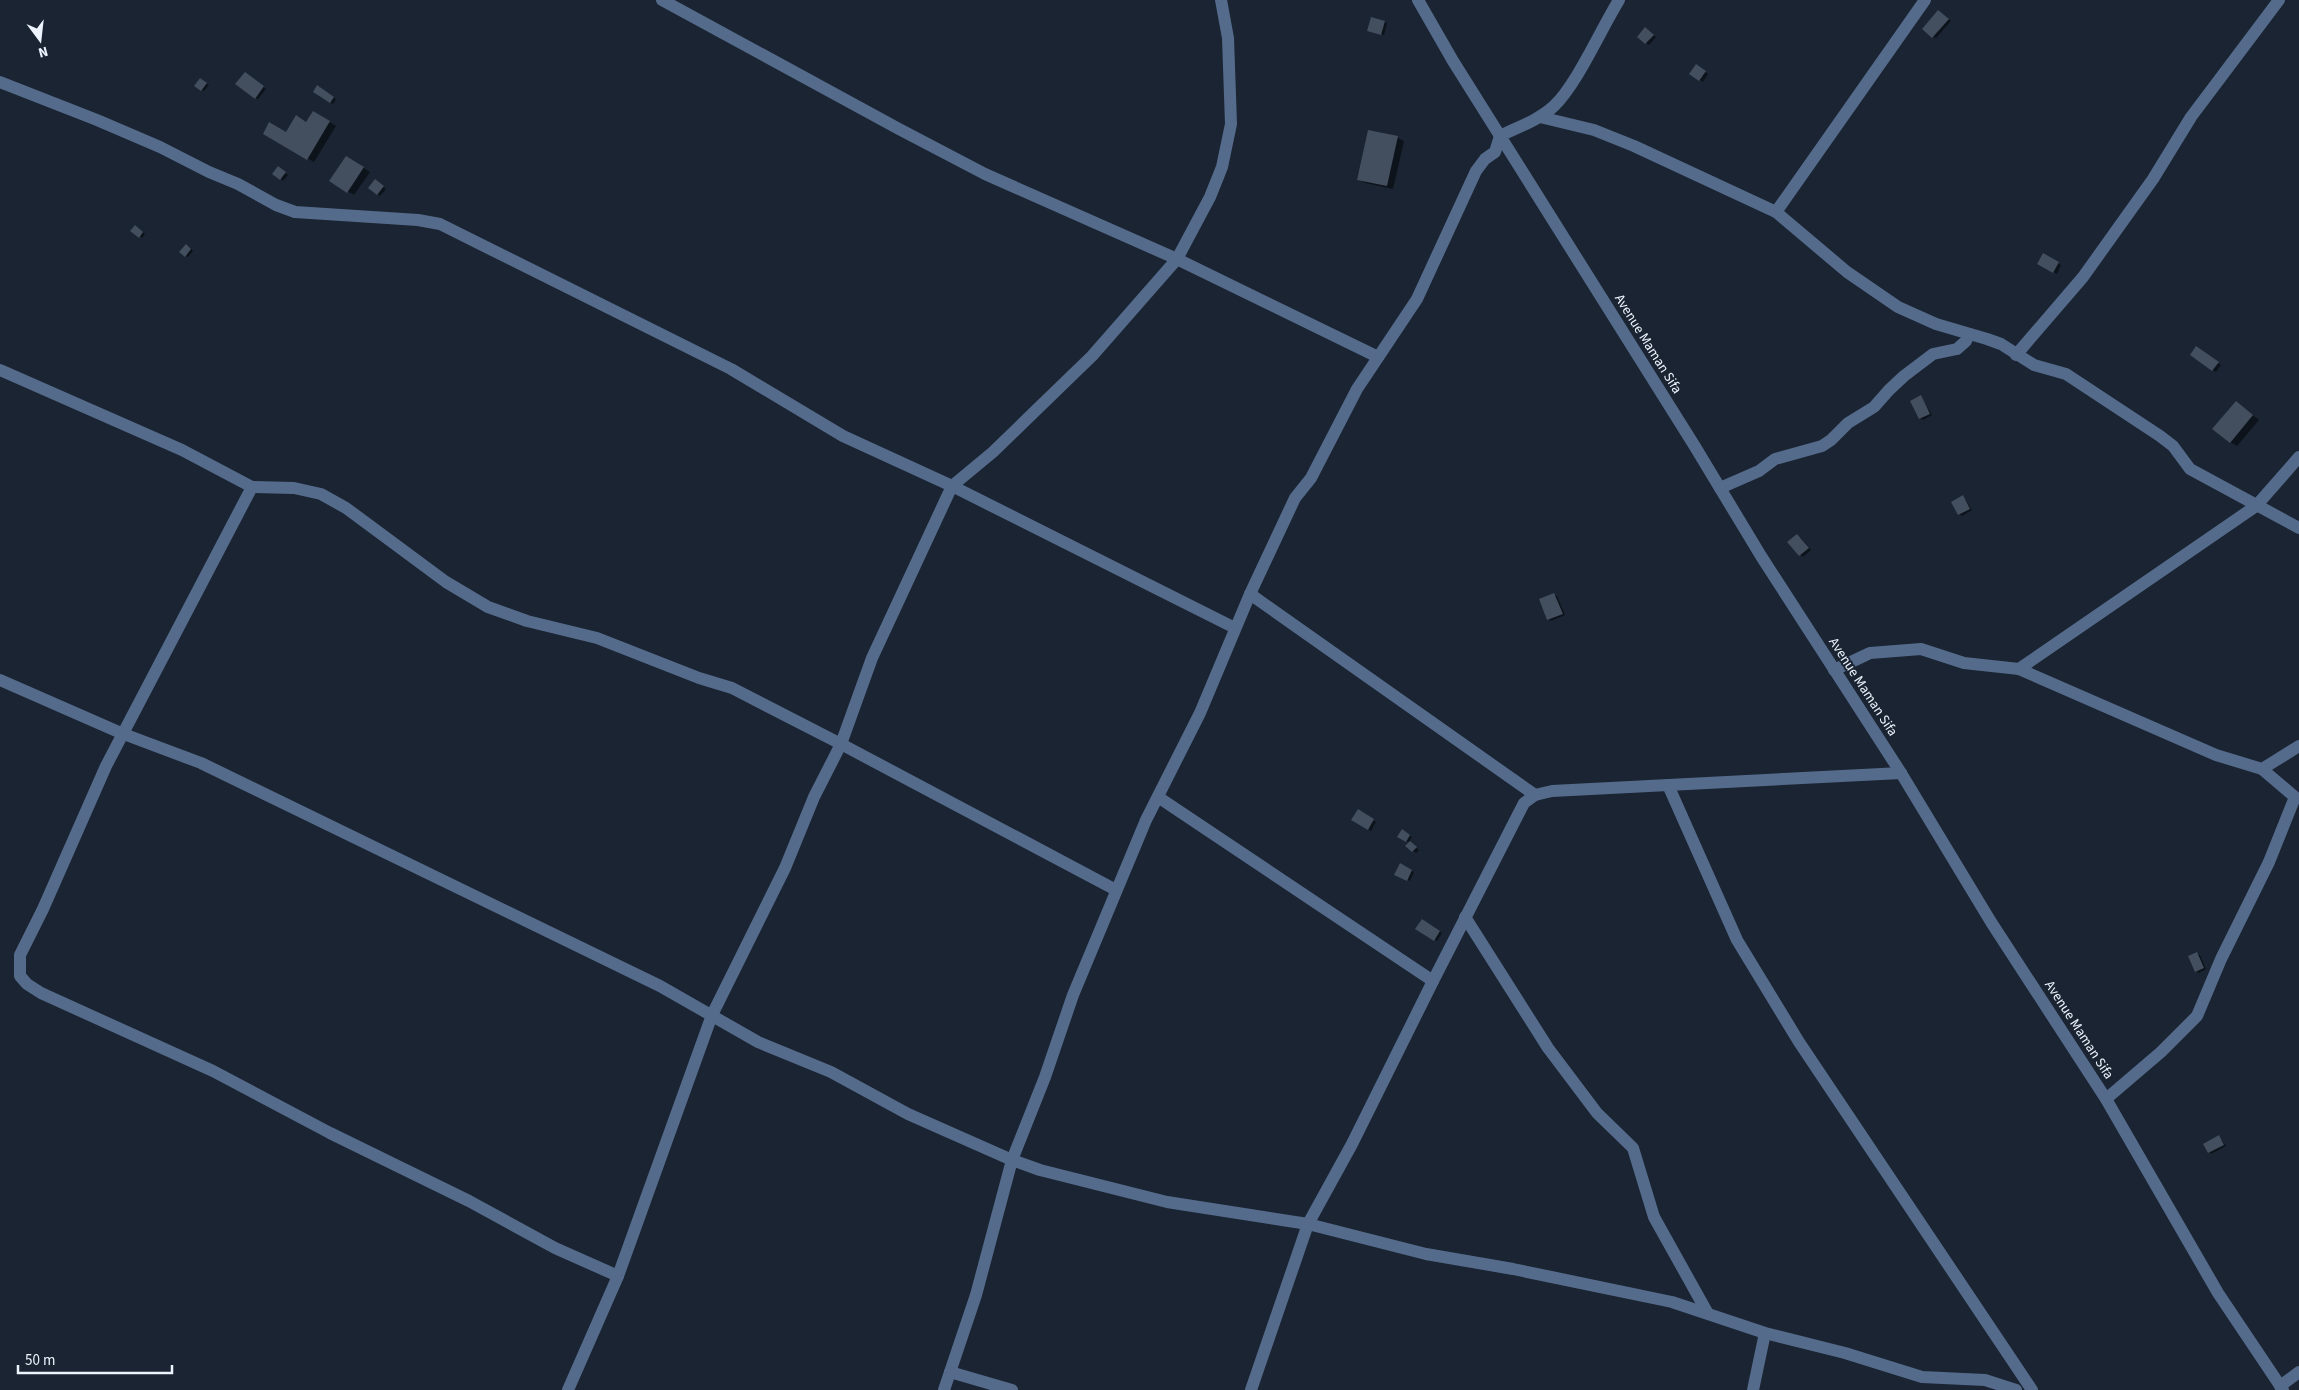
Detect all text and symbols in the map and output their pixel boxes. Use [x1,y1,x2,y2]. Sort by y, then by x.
north arrow [15,15,65,65]
text: N [36,41,50,62]
street label: Avenue Maman Sifa [1609,290,1687,398]
street label: Avenue Maman Sifa [1824,634,1902,740]
street label: Avenue Maman Sifa [2040,977,2118,1083]
scale bar [18,1342,171,1374]
text: 50 m [25,1350,55,1371]

